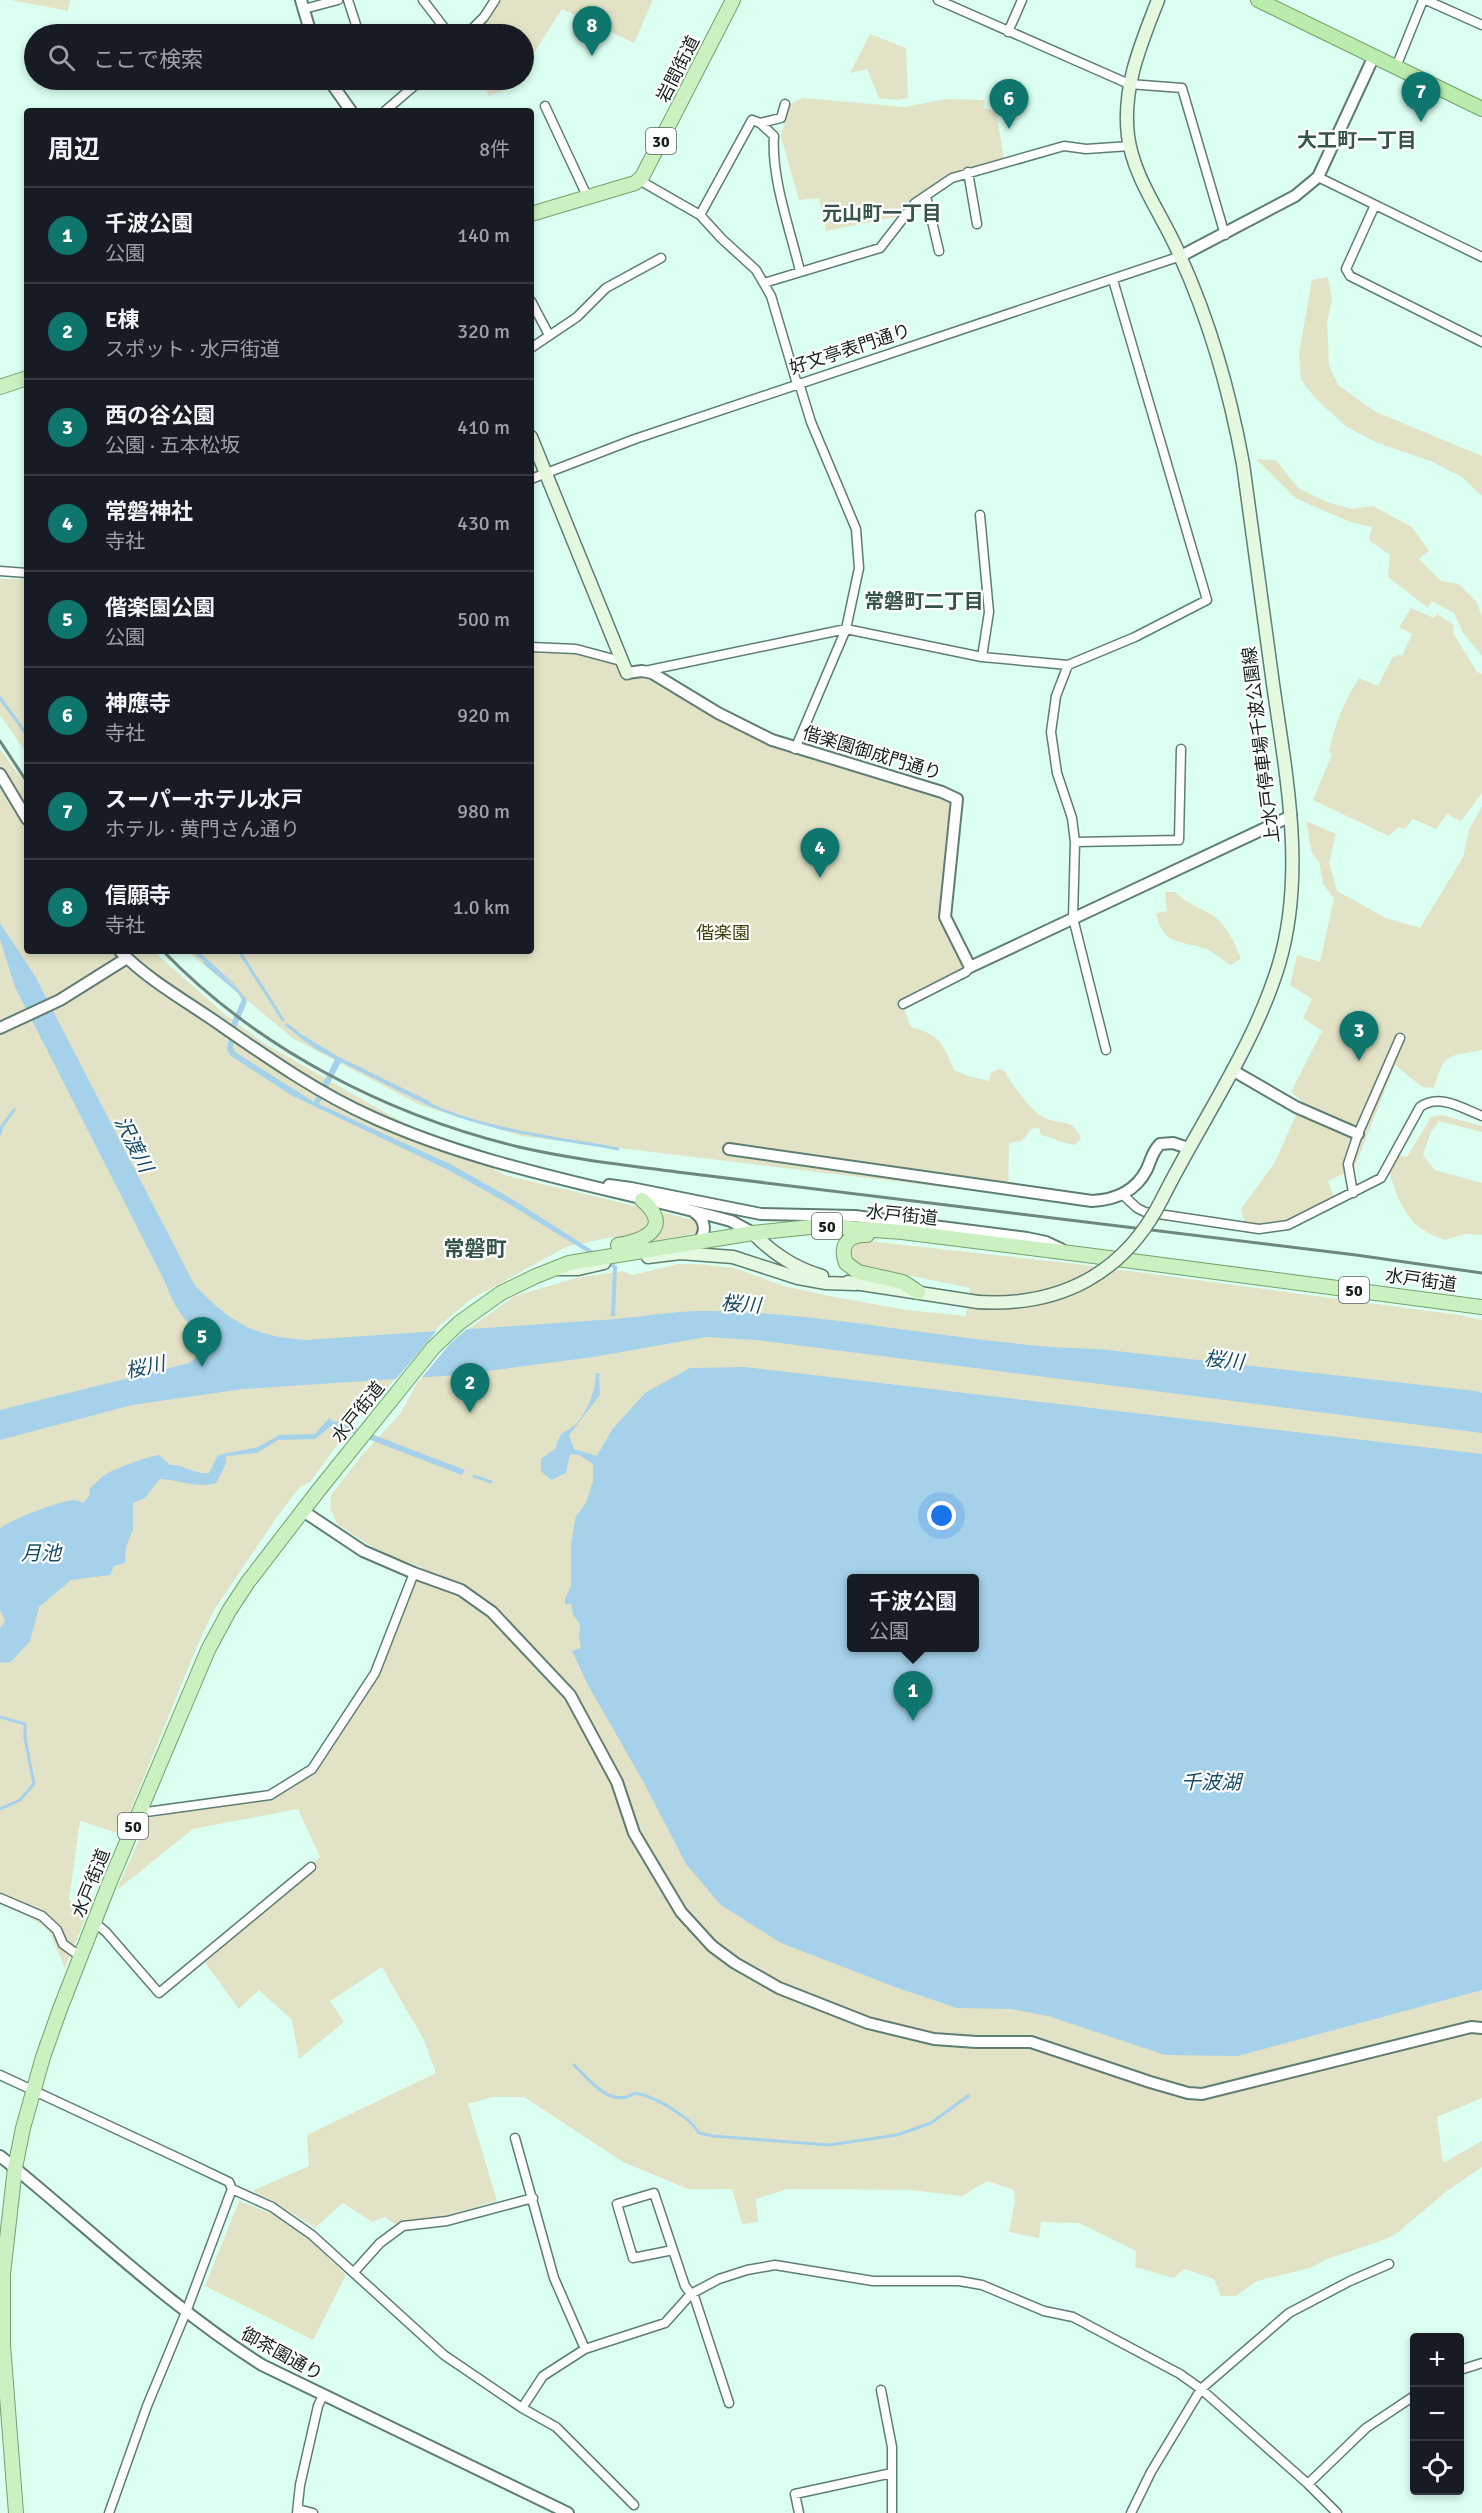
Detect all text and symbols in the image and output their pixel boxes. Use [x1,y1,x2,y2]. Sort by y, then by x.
pin: 8 [572,7,612,56]
search box [24,24,534,90]
street label: 岩間街道 [652,32,704,106]
icon: search [45,41,78,74]
text: ここで検索 [93,46,203,73]
pin: 7 [1402,72,1440,122]
pin: 6 [990,80,1028,129]
road number: 30 [646,128,676,154]
district label: 大工町一丁目 [1297,128,1417,153]
text: 周辺 [48,134,100,166]
text: 8件 [479,137,510,162]
district label: 元山町一丁目 [822,201,942,226]
text: 千波公園 [105,210,193,237]
text: 1 [62,223,73,248]
text: 140 m [457,223,510,248]
text: 公園 [105,241,145,266]
text: E棟 [105,306,140,333]
text: 2 [62,319,73,344]
text: 320 m [457,319,510,344]
street label: 好文亭表門通り [787,319,913,379]
text: スポット · 水戸街道 [105,337,280,362]
text: 西の谷公園 [105,402,215,429]
text: 3 [62,415,73,440]
text: 410 m [457,415,510,440]
text: 公園 · 五本松坂 [105,433,240,458]
text: 常磐神社 [105,498,193,525]
text: 4 [62,511,73,536]
text: 430 m [457,511,510,536]
text: 寺社 [105,529,145,554]
district label: 常磐町二丁目 [864,589,984,614]
text: 偕楽園公園 [105,594,215,621]
text: 5 [62,607,73,632]
text: 500 m [457,607,510,632]
text: 公園 [105,625,145,650]
street label: 上水戸停車場千波公園線 [1238,645,1284,845]
text: 神應寺 [105,690,171,717]
text: 6 [62,703,73,728]
text: 920 m [457,703,510,728]
text: 寺社 [105,721,145,746]
street label: 偕楽園御成門通り [800,721,944,785]
text: スーパーホテル水戸 [105,786,303,813]
text: 7 [62,799,73,824]
text: 980 m [457,799,510,824]
text: ホテル · 黄門さん通り [105,817,300,842]
pin: 4 [800,828,840,878]
text: 信願寺 [105,882,171,909]
text: 8 [62,895,73,920]
text: 1.0 km [453,895,510,920]
text: 寺社 [105,913,145,938]
park label: 偕楽園 [696,922,750,944]
pin: 3 [1340,1012,1378,1061]
water label: 沢渡川 [109,1112,159,1178]
street label: 水戸街道 [865,1200,939,1230]
road number: 50 [812,1213,842,1239]
district label: 常磐町 [444,1236,507,1262]
street label: 水戸街道 [1384,1264,1458,1296]
road number: 50 [1339,1277,1369,1303]
water label: 桜川 [720,1291,764,1319]
pin: 5 [182,1318,222,1367]
water label: 桜川 [1203,1346,1247,1375]
water label: 桜川 [123,1351,169,1384]
pin: 2 [450,1364,490,1413]
street label: 水戸街道 [327,1377,389,1447]
your location [927,1501,956,1530]
water label: 月池 [21,1541,63,1566]
popup [847,1574,979,1652]
text: 千波公園 [869,1588,957,1615]
text: 公園 [869,1619,909,1644]
pin: 1 [894,1672,932,1721]
water label: 千波湖 [1181,1770,1244,1795]
road number: 50 [118,1813,148,1839]
street label: 水戸街道 [67,1846,115,1920]
street label: 御茶園通り [237,2323,327,2385]
map controls [1410,2333,1464,2495]
button: + [1410,2333,1464,2387]
button: − [1410,2387,1464,2441]
button: locate [1410,2441,1464,2495]

